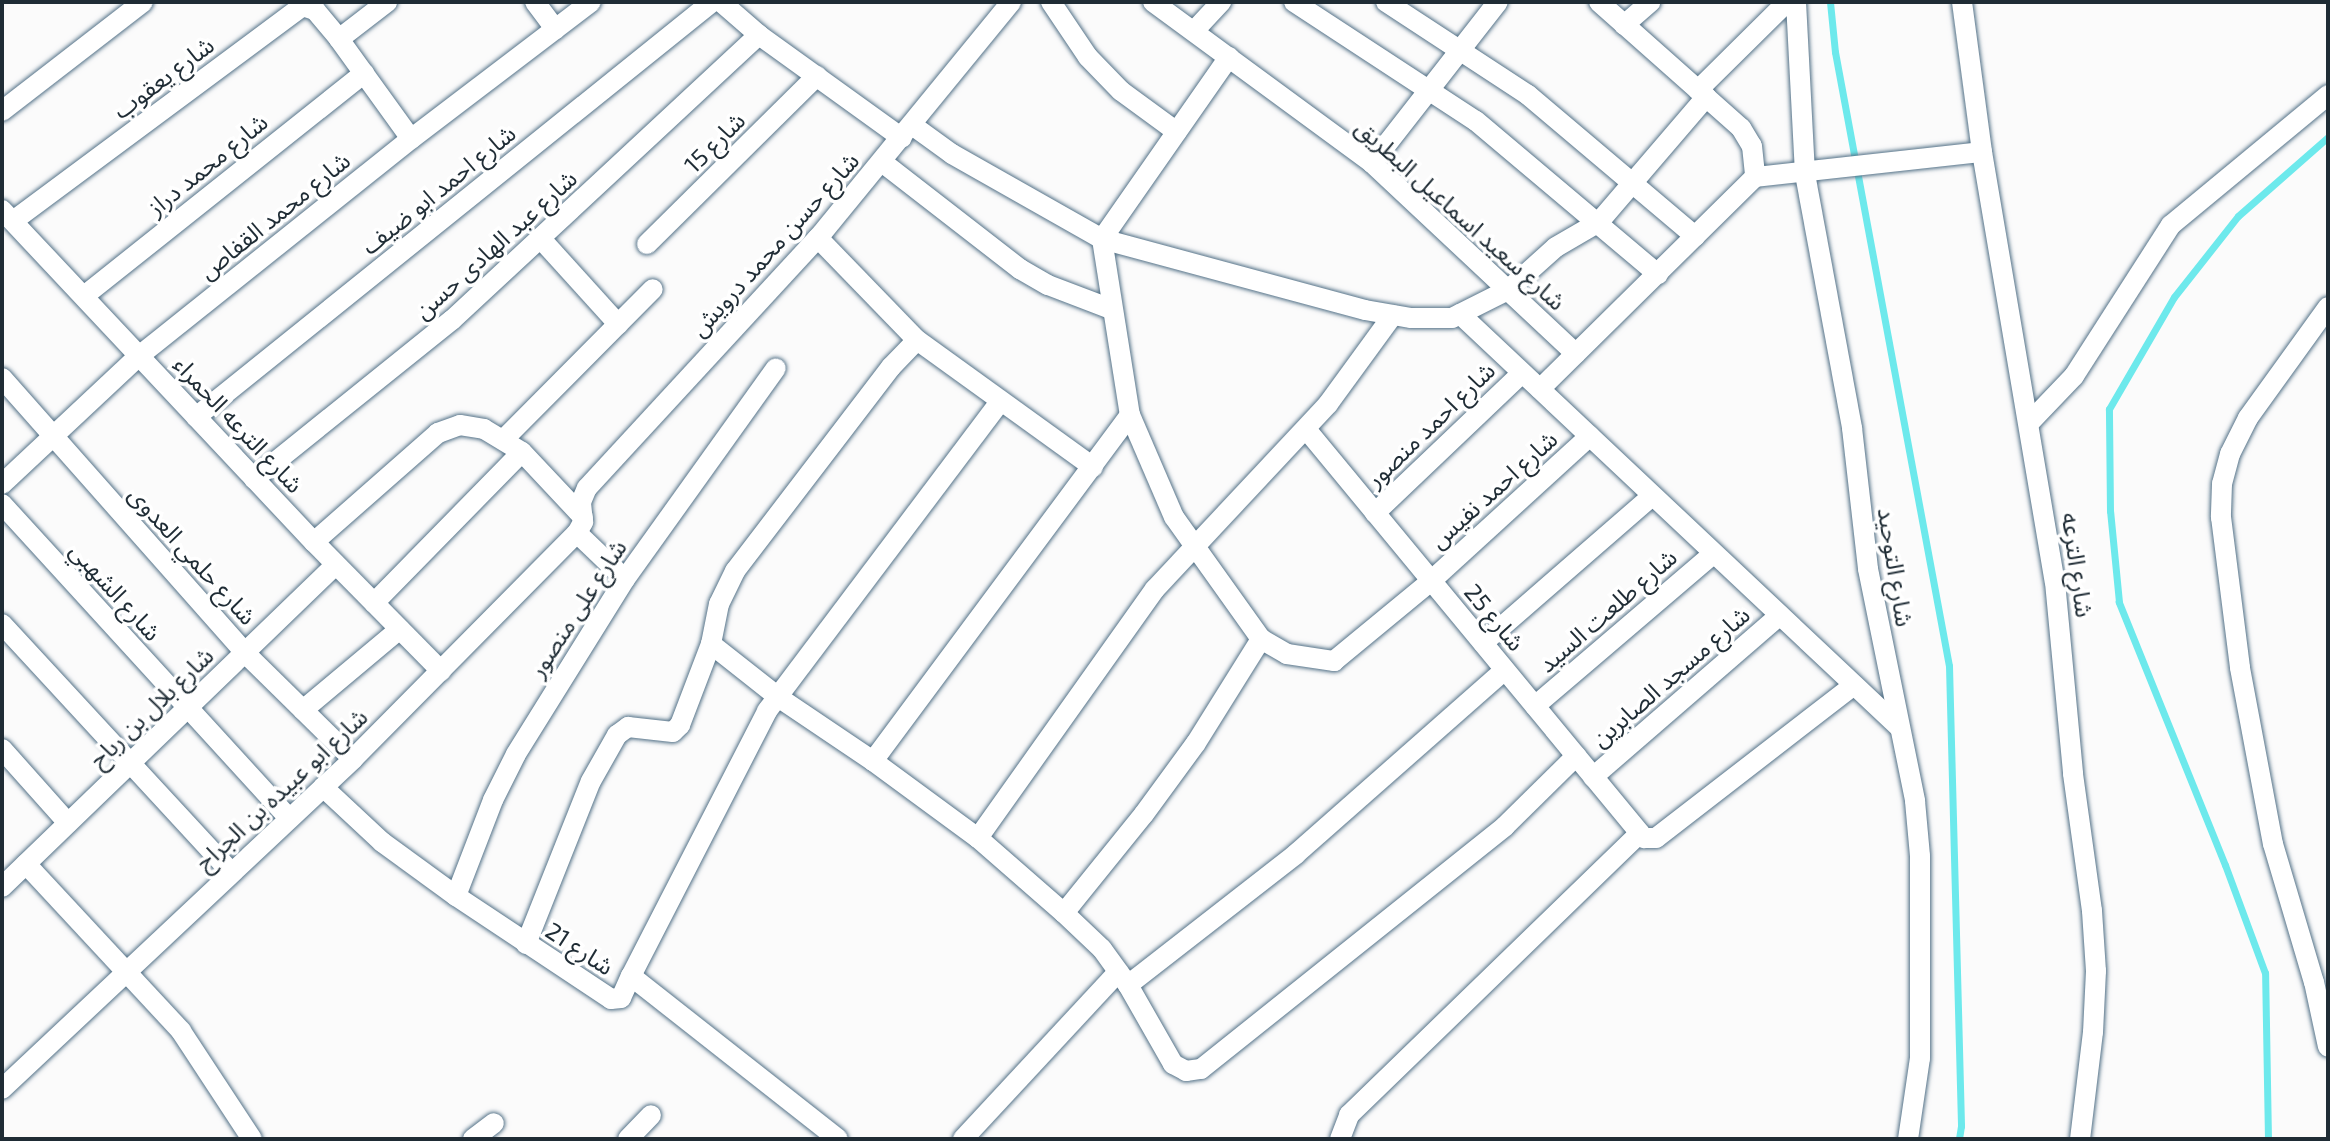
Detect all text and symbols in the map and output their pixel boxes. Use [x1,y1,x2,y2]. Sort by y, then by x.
street label: شارع يعقوب [107,30,219,124]
street label: شارع 15 [677,105,751,179]
street label: شارع محمد دراز [141,107,273,221]
street label: شارع سعيد اسماعيل البطريق [1350,112,1572,316]
street label: شارع احمد ابو ضيف [355,118,521,260]
street label: شارع محمد القفاص [193,145,355,285]
street label: شارع حسن محمد درويش [684,146,864,342]
street label: شارع عبد الهادى حسن [408,163,582,325]
street label: شارع الترعه الحمراء [168,350,310,498]
street label: شارع احمد منصور [1360,355,1500,493]
street label: شارع احمد نفيس [1423,424,1563,554]
street label: شارع حلمي العدوى [123,480,263,630]
street label: شارع التوحيد [1872,505,1920,629]
street label: شارع الترعه [2056,511,2100,619]
street label: شارع على منصور [522,534,632,682]
street label: شارع الشهبي [64,536,168,646]
street label: شارع طلعت السيد [1532,542,1682,678]
street label: شارع 25 [1459,578,1531,656]
street label: شارع مسجد الصابرين [1585,599,1755,753]
street label: شارع بلال بن رباح [83,641,219,773]
street label: شارع ابو عبيده بن الجراح [189,702,373,876]
street label: شارع 21 [541,915,619,981]

